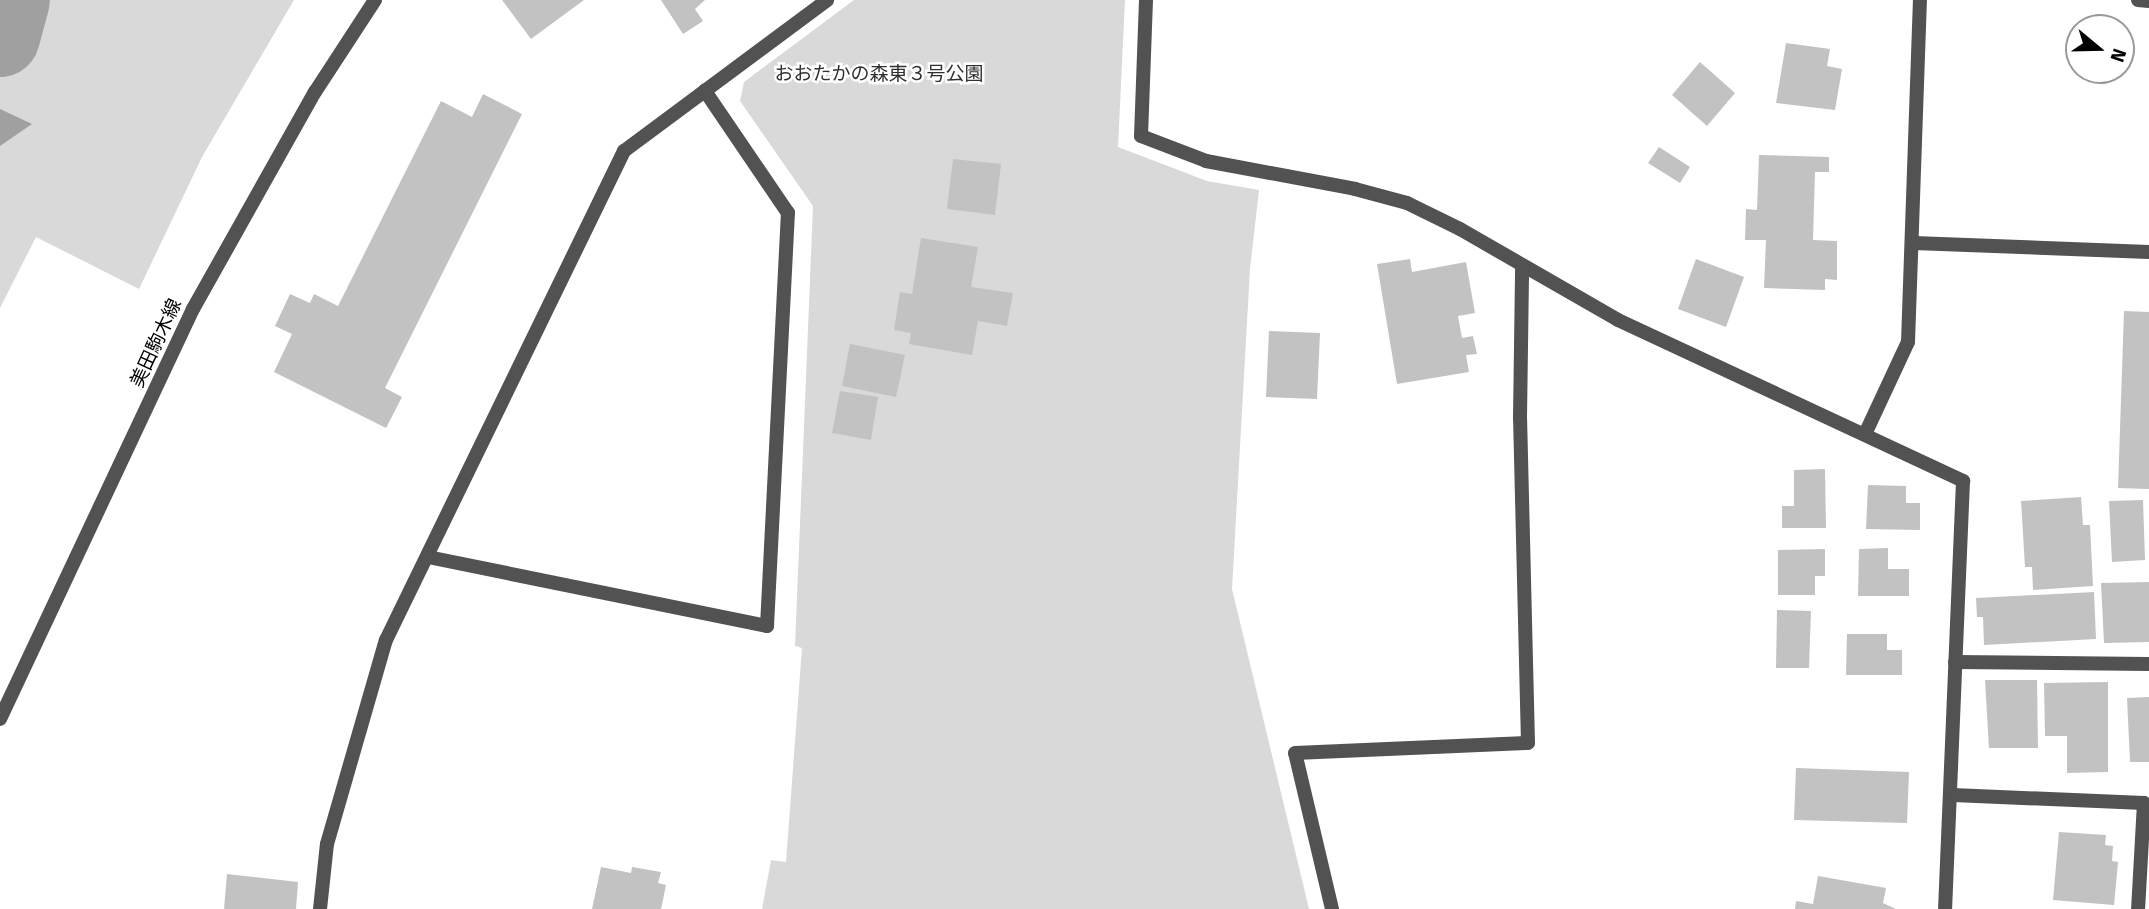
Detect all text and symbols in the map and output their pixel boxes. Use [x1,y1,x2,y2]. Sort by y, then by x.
north arrow [2065,14,2135,84]
text: N [2106,46,2131,65]
park label: おおたかの森東３号公園 [775,63,983,85]
street label: 美田駒木線 [126,295,186,391]

